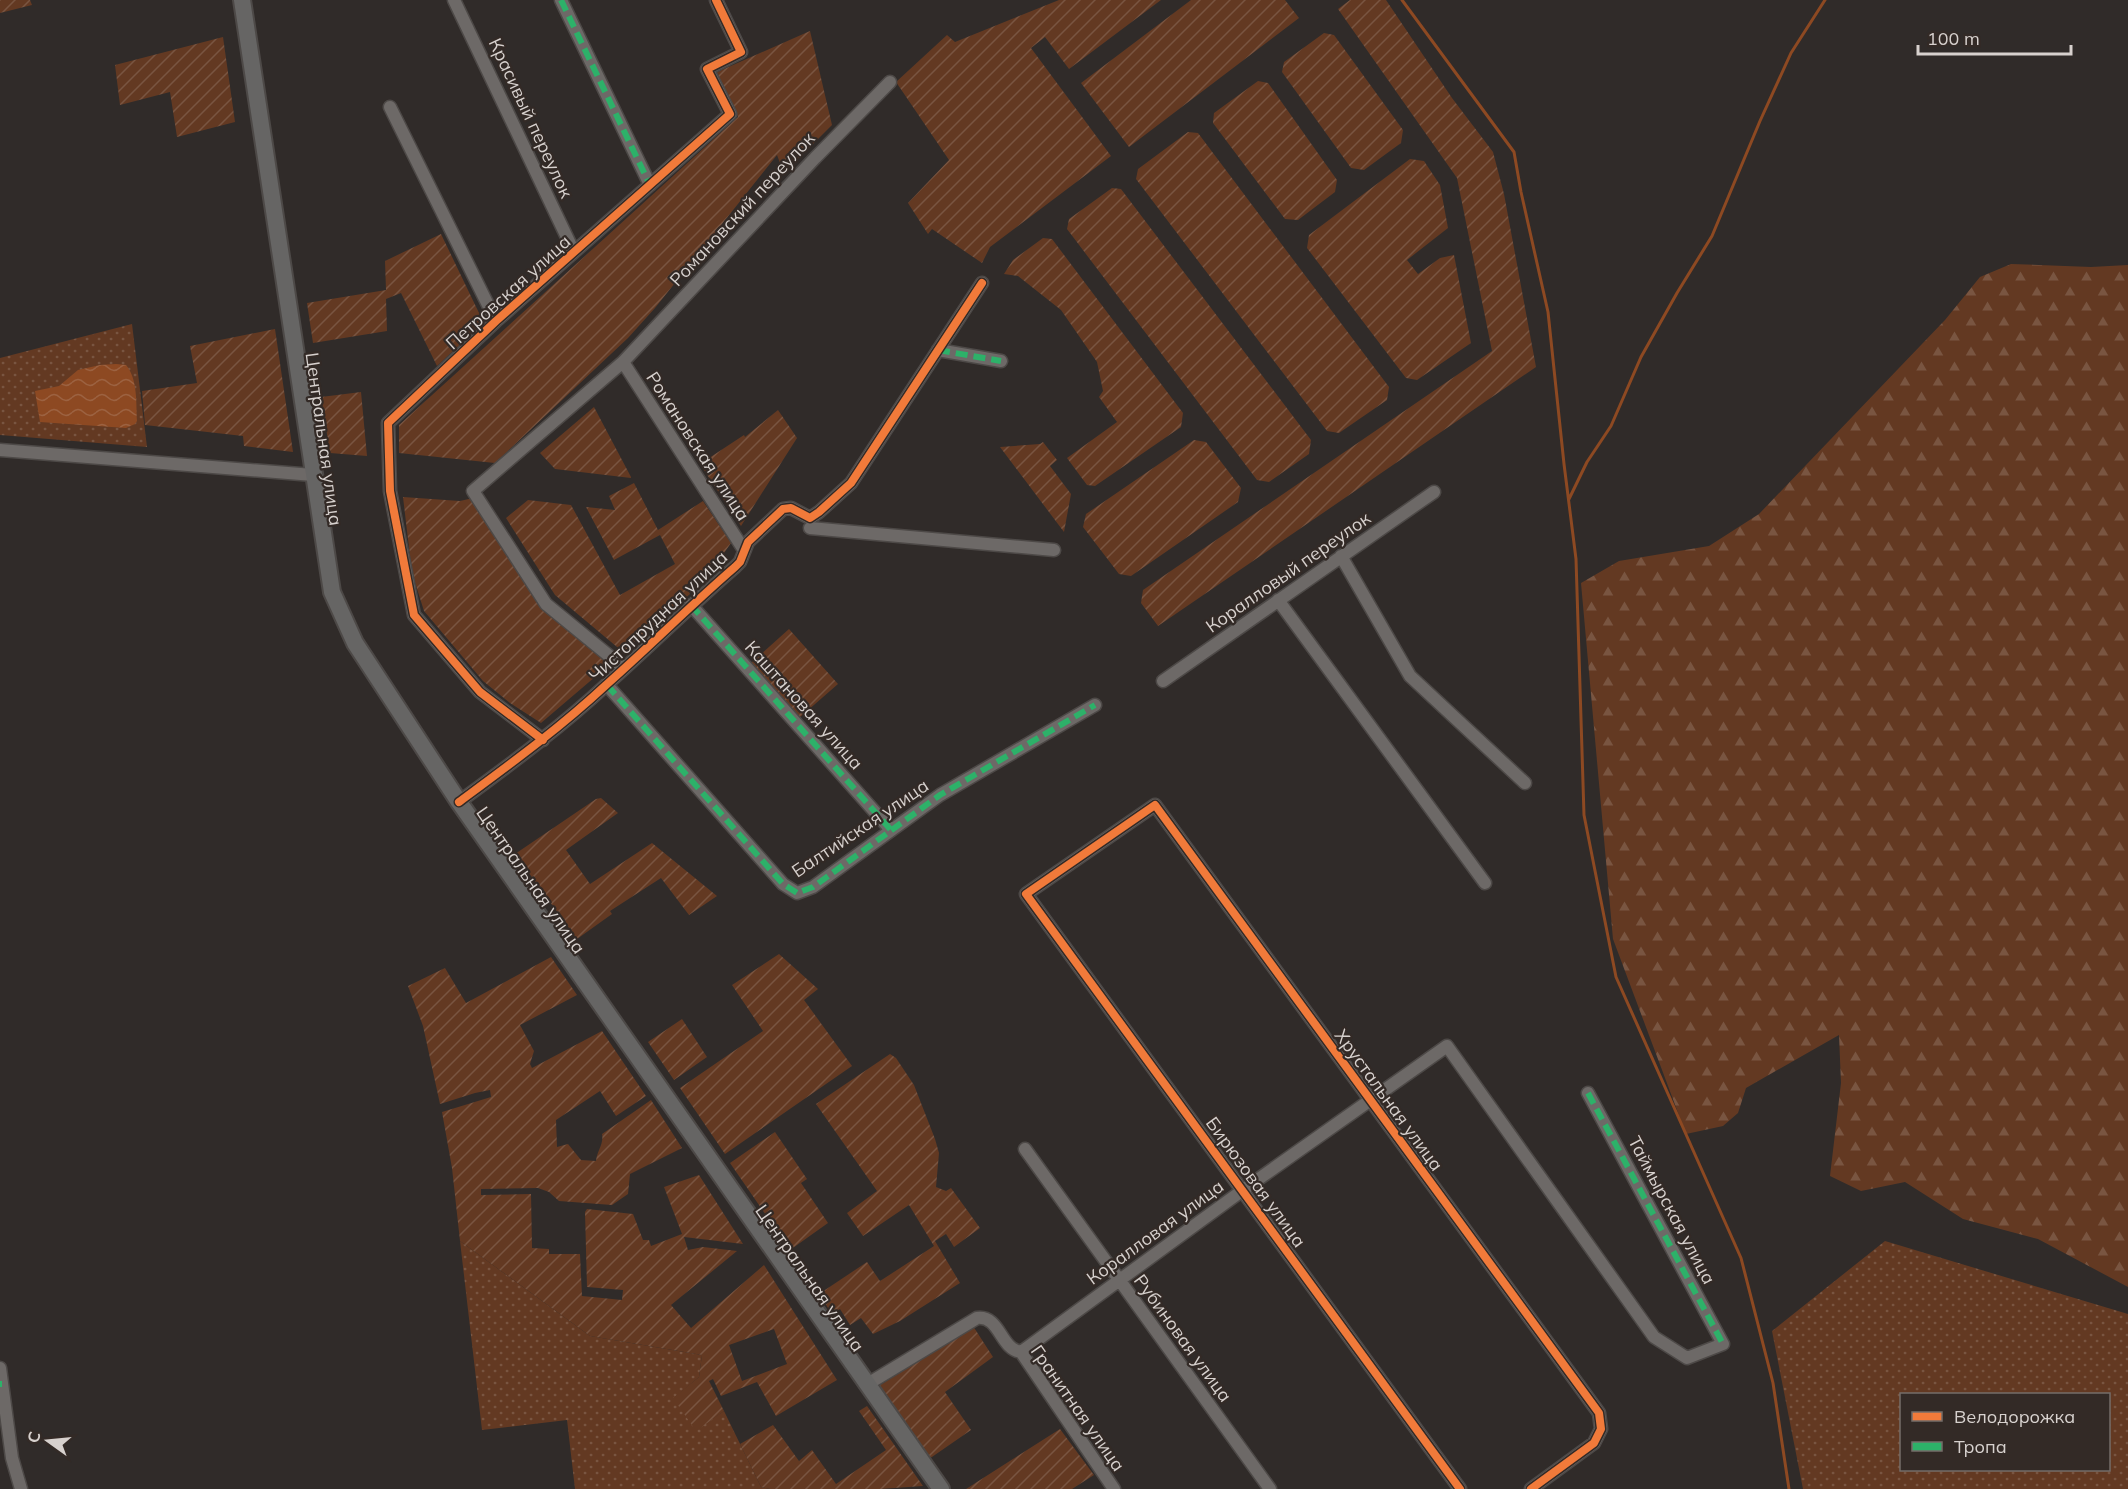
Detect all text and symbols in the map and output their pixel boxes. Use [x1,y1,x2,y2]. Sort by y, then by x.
scale bar [1918,18,2071,56]
text: 100 m [1927,27,1980,50]
street label: Красивый переулок [484,34,578,202]
street label: Романовский переулок [665,127,820,291]
street label: Петровская улица [441,230,575,354]
street label: Центральная улица [300,351,348,527]
street label: Романовская улица [641,367,755,525]
street label: Коралловый переулок [1201,506,1375,638]
street label: Чистопрудная улица [584,546,732,686]
street label: Каштановая улица [740,636,868,774]
street label: Балтийская улица [787,774,933,882]
street label: Центральная улица [472,802,590,958]
street label: Хрустальная улица [1330,1025,1448,1175]
street label: Бирюзовая улица [1201,1112,1311,1252]
street label: Таймырская улица [1623,1132,1721,1288]
street label: Коралловая улица [1082,1175,1228,1289]
street label: Центральная улица [751,1200,869,1356]
street label: Рубиновая улица [1129,1270,1237,1406]
street label: Гранитная улица [1026,1340,1130,1476]
legend [1900,1393,2110,1471]
text: Велодорожка [1954,1405,2075,1428]
north arrow [18,1411,78,1471]
text: С [22,1429,45,1445]
text: Тропа [1954,1435,2007,1458]

